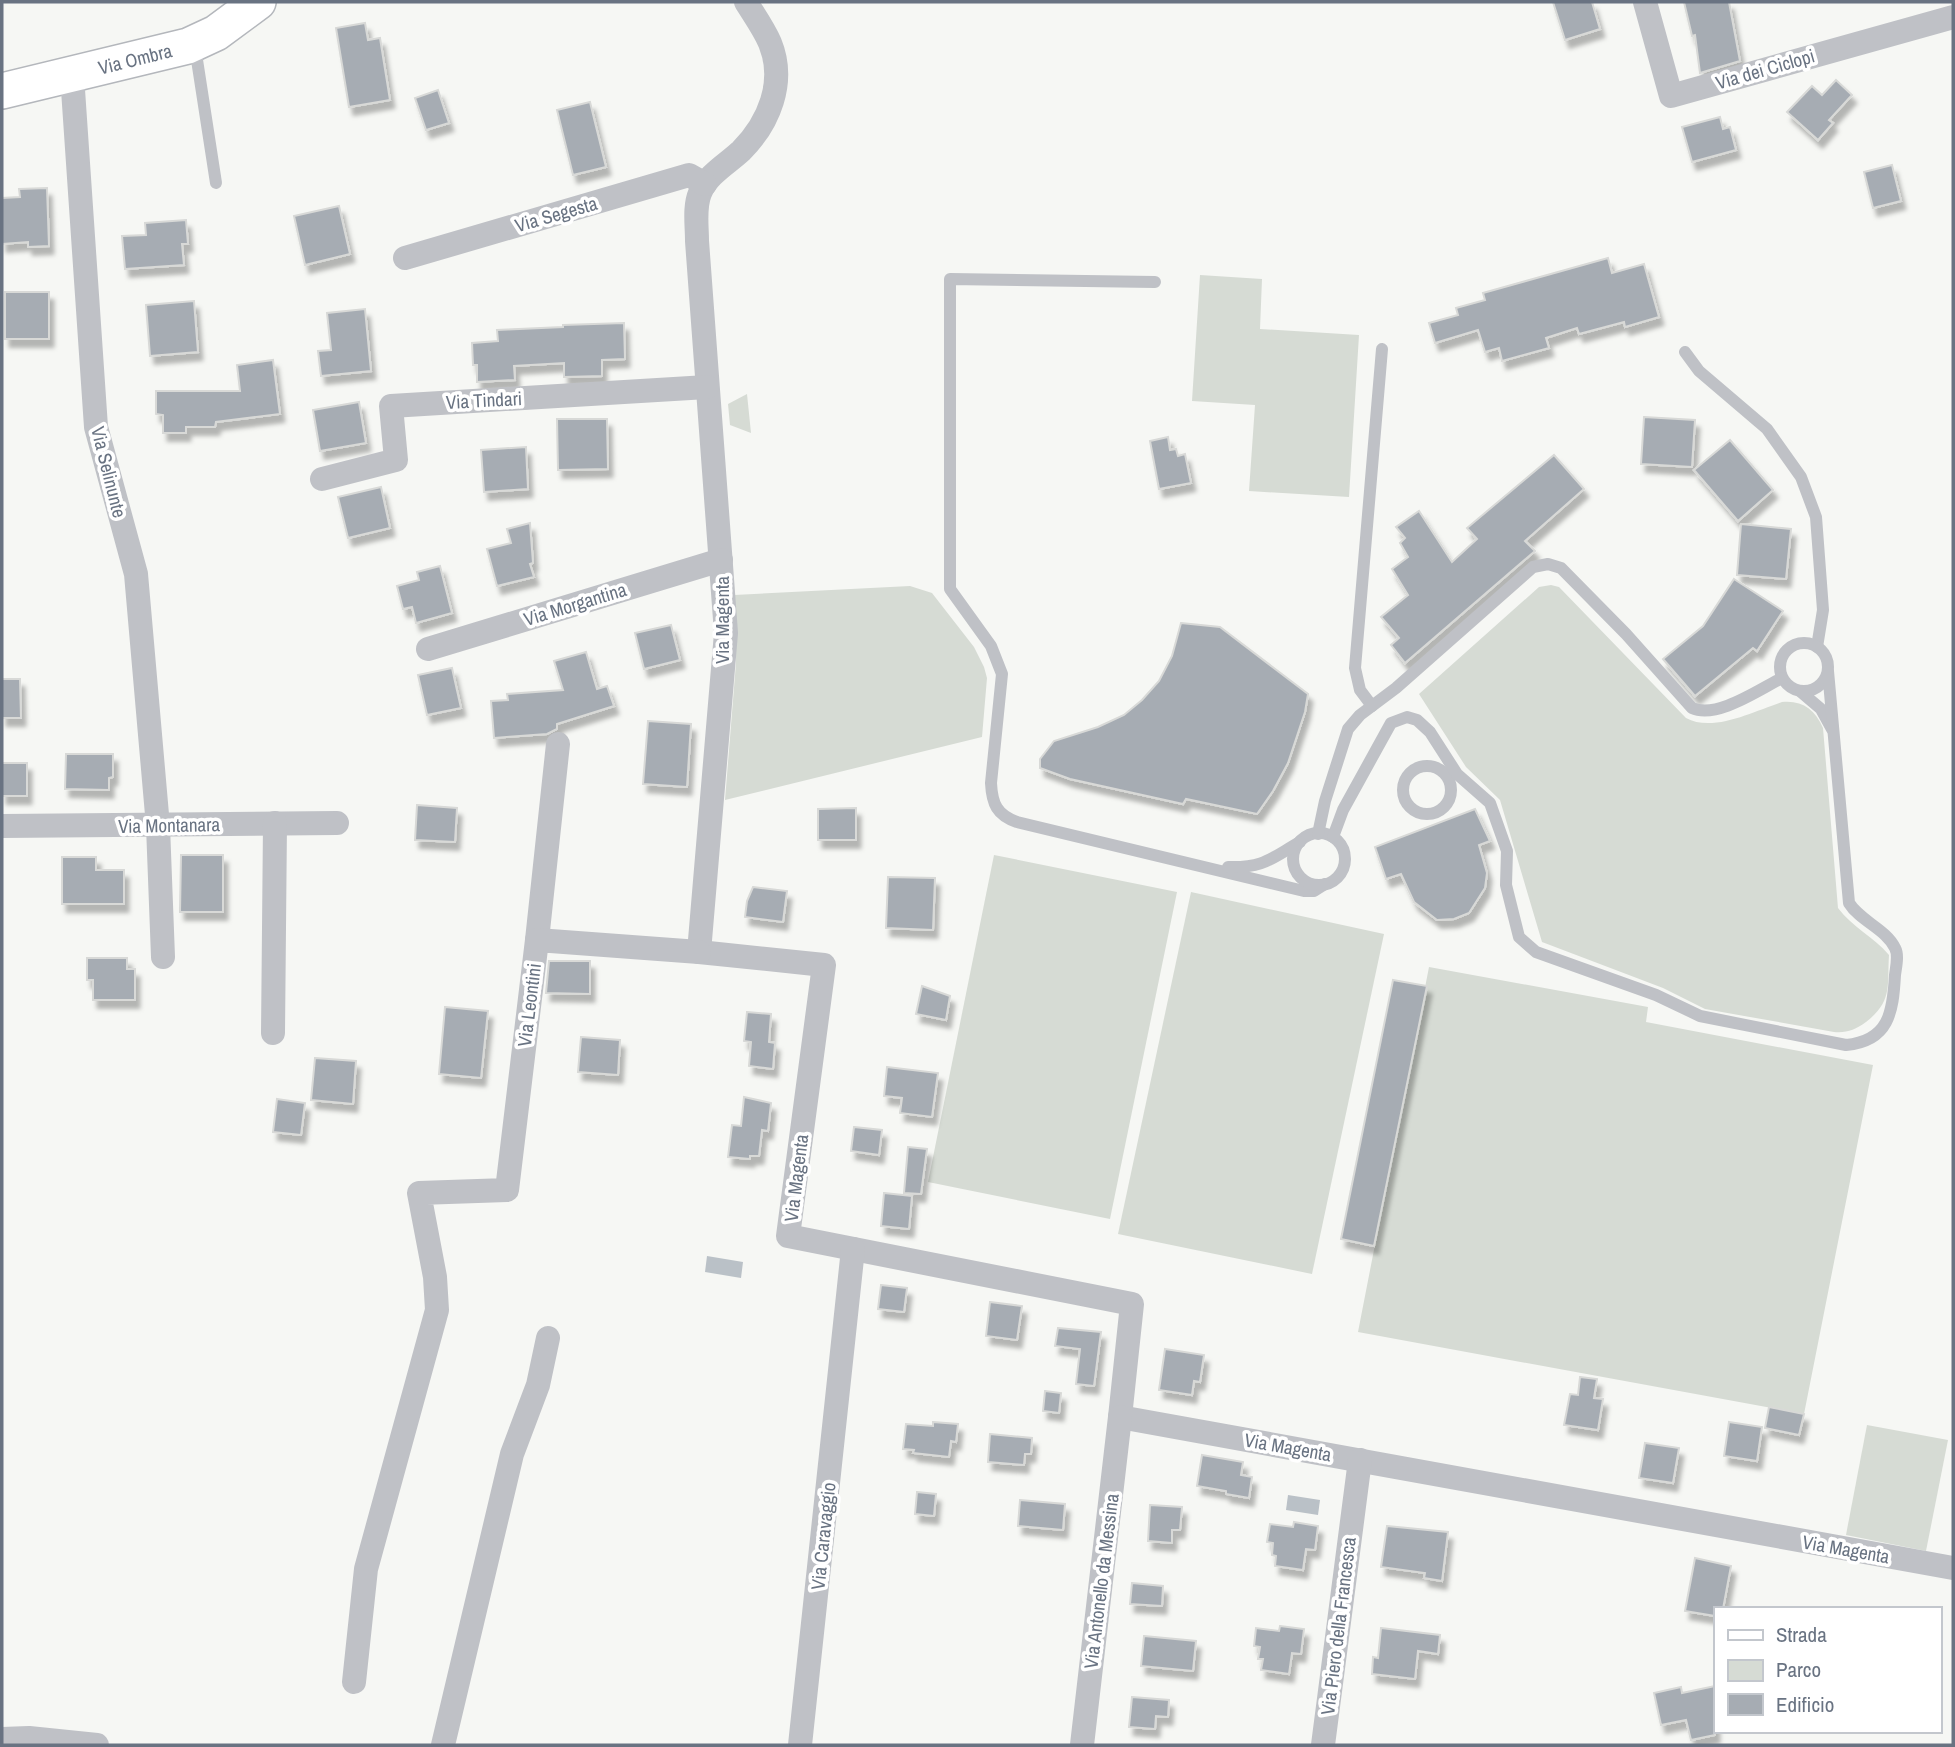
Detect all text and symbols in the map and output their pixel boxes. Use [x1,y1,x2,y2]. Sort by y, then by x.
street label: Via Ombra [95,37,175,81]
street label: Via dei Ciclopi [1712,42,1818,96]
street label: Via Segesta [512,190,601,238]
street label: Via Tindari [445,385,523,415]
street label: Via Selinunte [85,424,133,520]
street label: Via Morgantina [520,576,630,632]
street label: Via Magenta [709,576,735,664]
street label: Via Montanara [118,811,221,839]
street label: Via Leontini [511,962,547,1048]
street label: Via Magenta [778,1132,814,1223]
street label: Via Magenta [1242,1427,1334,1468]
street label: Via Caravaggio [804,1481,842,1591]
street label: Via Antonello da Messina [1077,1492,1125,1670]
street label: Via Magenta [1800,1529,1892,1570]
street label: Via Piero della Francesca [1314,1535,1362,1716]
legend [1714,1607,1941,1733]
text: Strada [1776,1620,1827,1649]
text: Parco [1776,1655,1821,1684]
text: Edificio [1776,1690,1834,1719]

